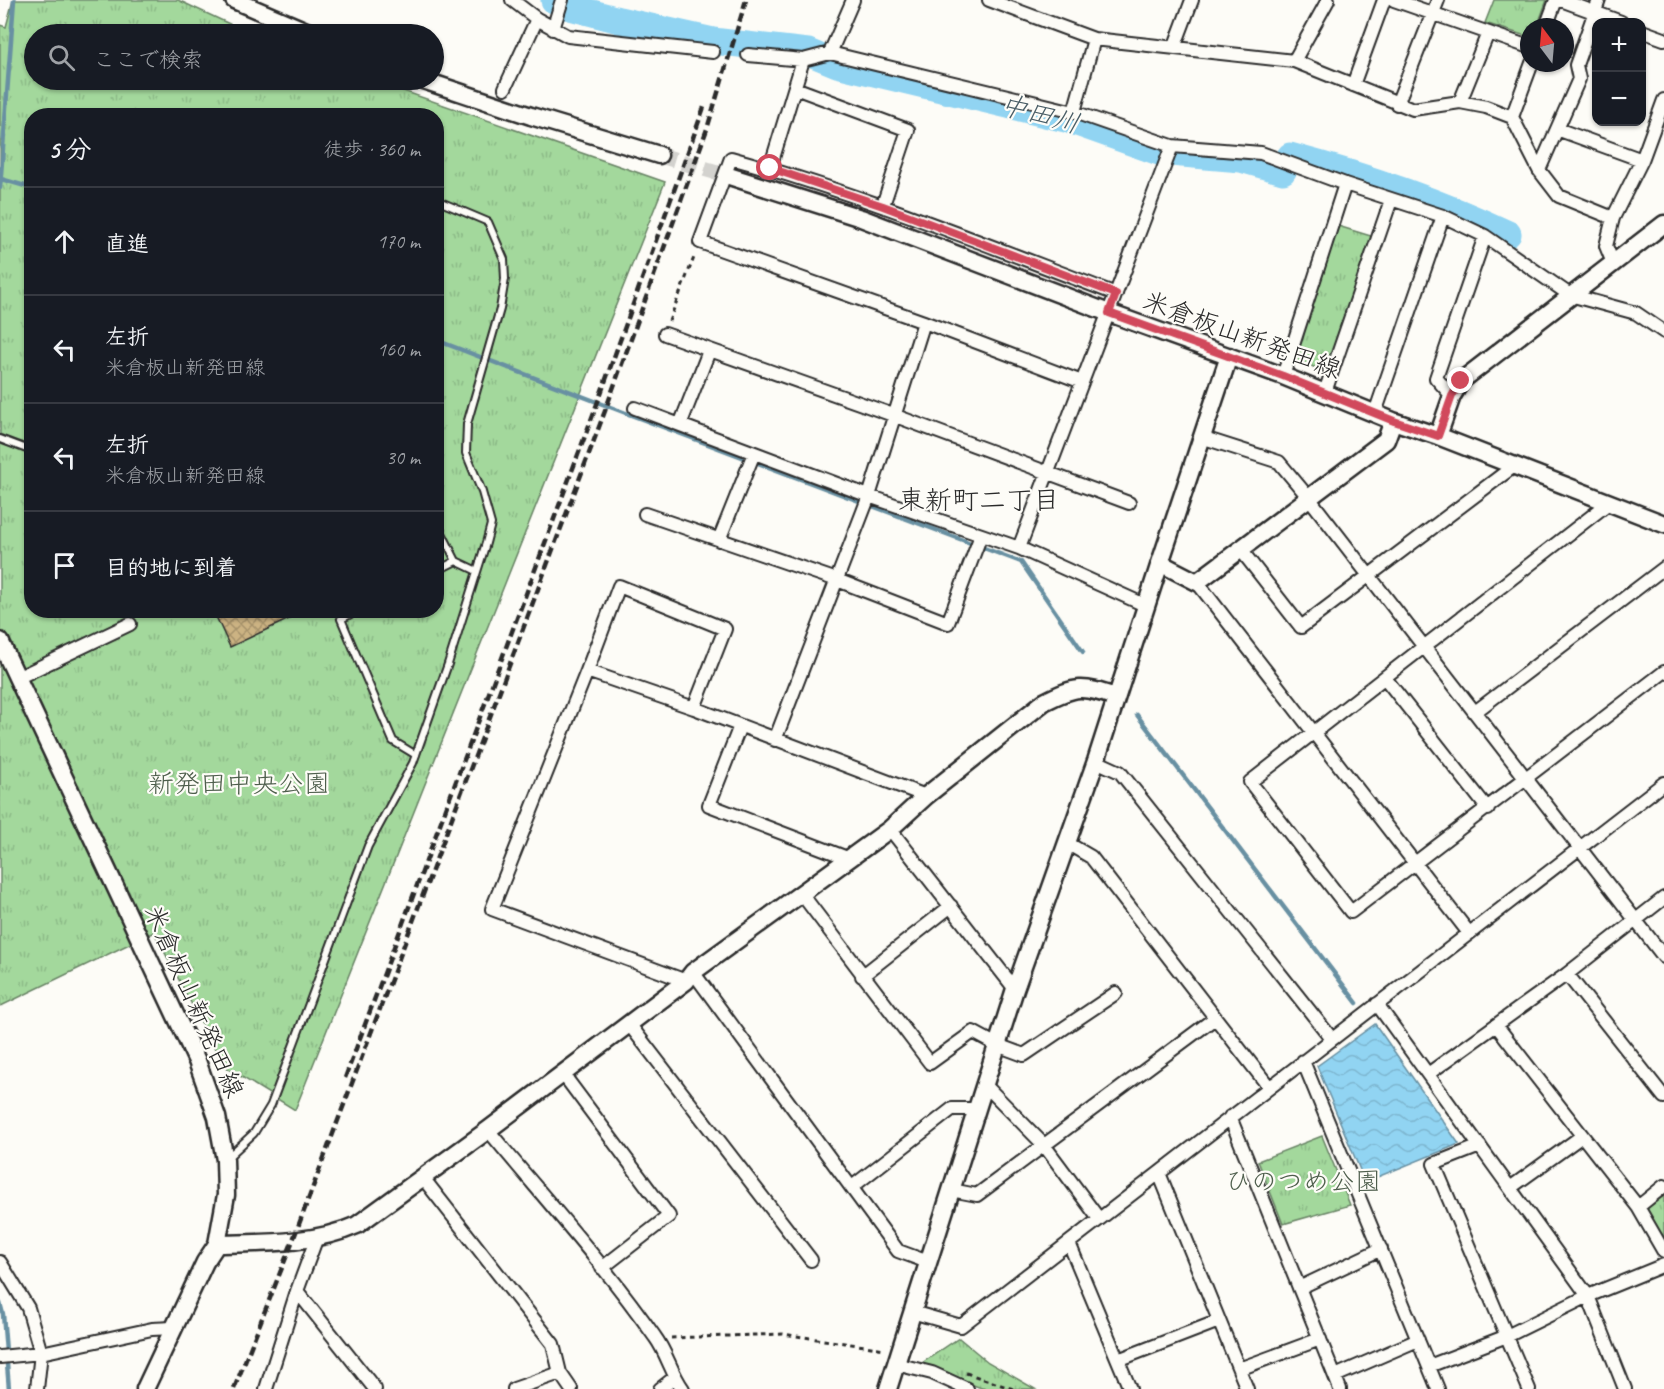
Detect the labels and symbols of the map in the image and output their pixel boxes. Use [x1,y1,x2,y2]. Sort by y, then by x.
north arrow [1520,18,1574,72]
water label: 中田川 [996,87,1084,141]
route start [756,154,782,180]
street label: 米倉板山新発田線 [1139,284,1345,386]
route end [1447,367,1473,393]
district label: 東新町二丁目 [898,483,1060,517]
park label: 新発田中央公園 [148,767,330,800]
street label: 米倉板山新発田線 [137,899,251,1103]
park label: ひのつめ公園 [1225,1165,1381,1198]

